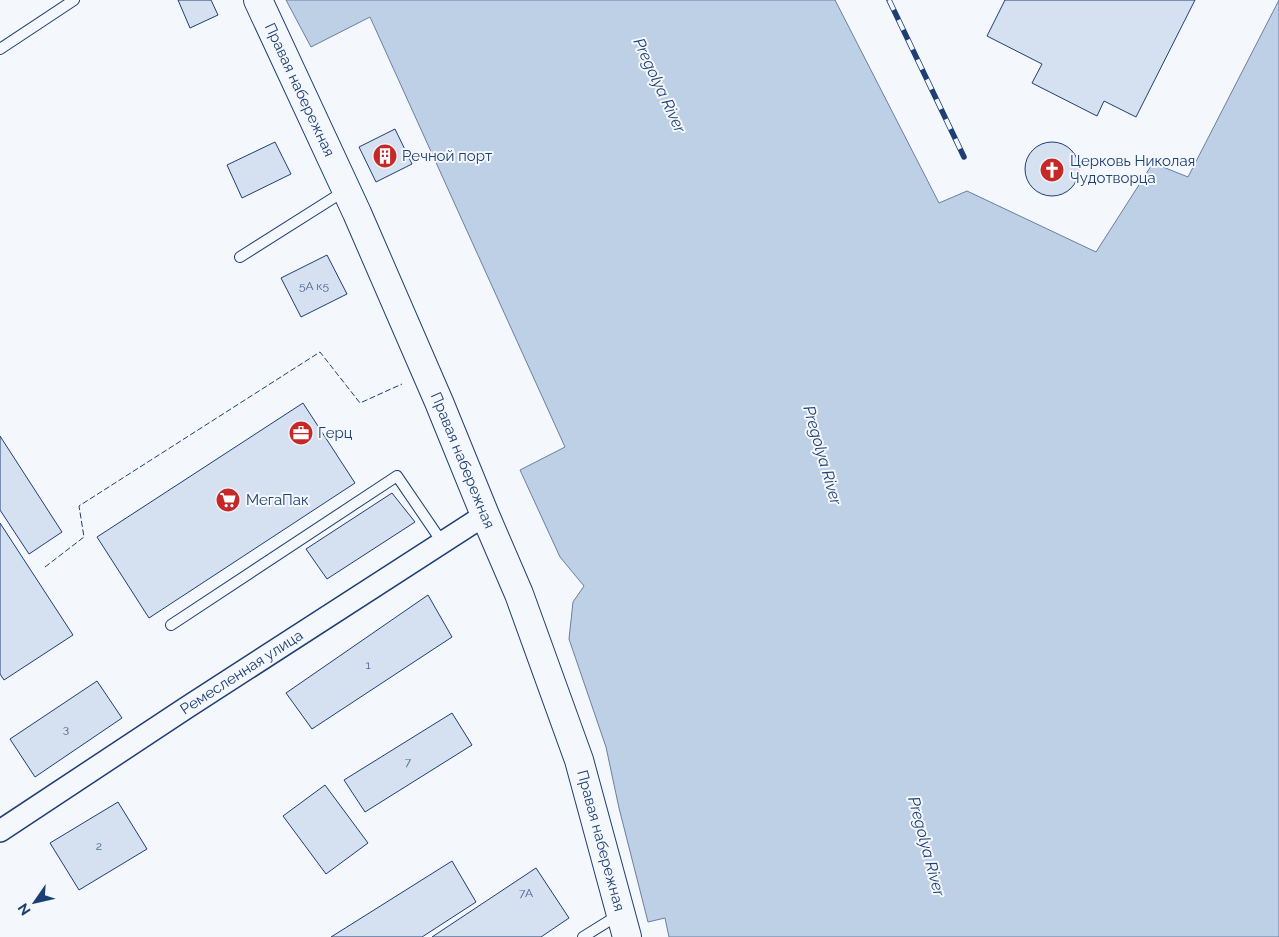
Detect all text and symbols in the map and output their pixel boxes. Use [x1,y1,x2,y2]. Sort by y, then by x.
street label: Правая набережная [261,20,339,160]
water label: Pregolya River [629,35,690,136]
building icon: Речной порт [372,143,398,169]
place label: Речной порт [402,147,492,165]
place label: Церковь Николая Чудотворца [1070,152,1195,187]
church icon: Церковь Николая Чудотворца [1039,157,1065,183]
house number: 5А к5 [299,279,330,293]
street label: Правая набережная [427,390,499,531]
water label: Pregolya River [799,403,846,507]
office icon: Герц [288,420,314,446]
place label: Герц [318,424,353,442]
supermarket icon: МегаПак [215,487,241,513]
place label: МегаПак [246,491,309,509]
street label: Ремесленная улица [177,626,306,718]
house number: 1 [365,658,371,672]
house number: 3 [63,722,69,736]
house number: 7 [405,755,412,769]
street label: Правая набережная [573,768,629,913]
water label: Pregolya River [904,794,949,898]
house number: 2 [96,839,102,853]
north arrow [10,877,60,927]
house number: 7А [519,886,533,900]
text: N [15,900,34,918]

